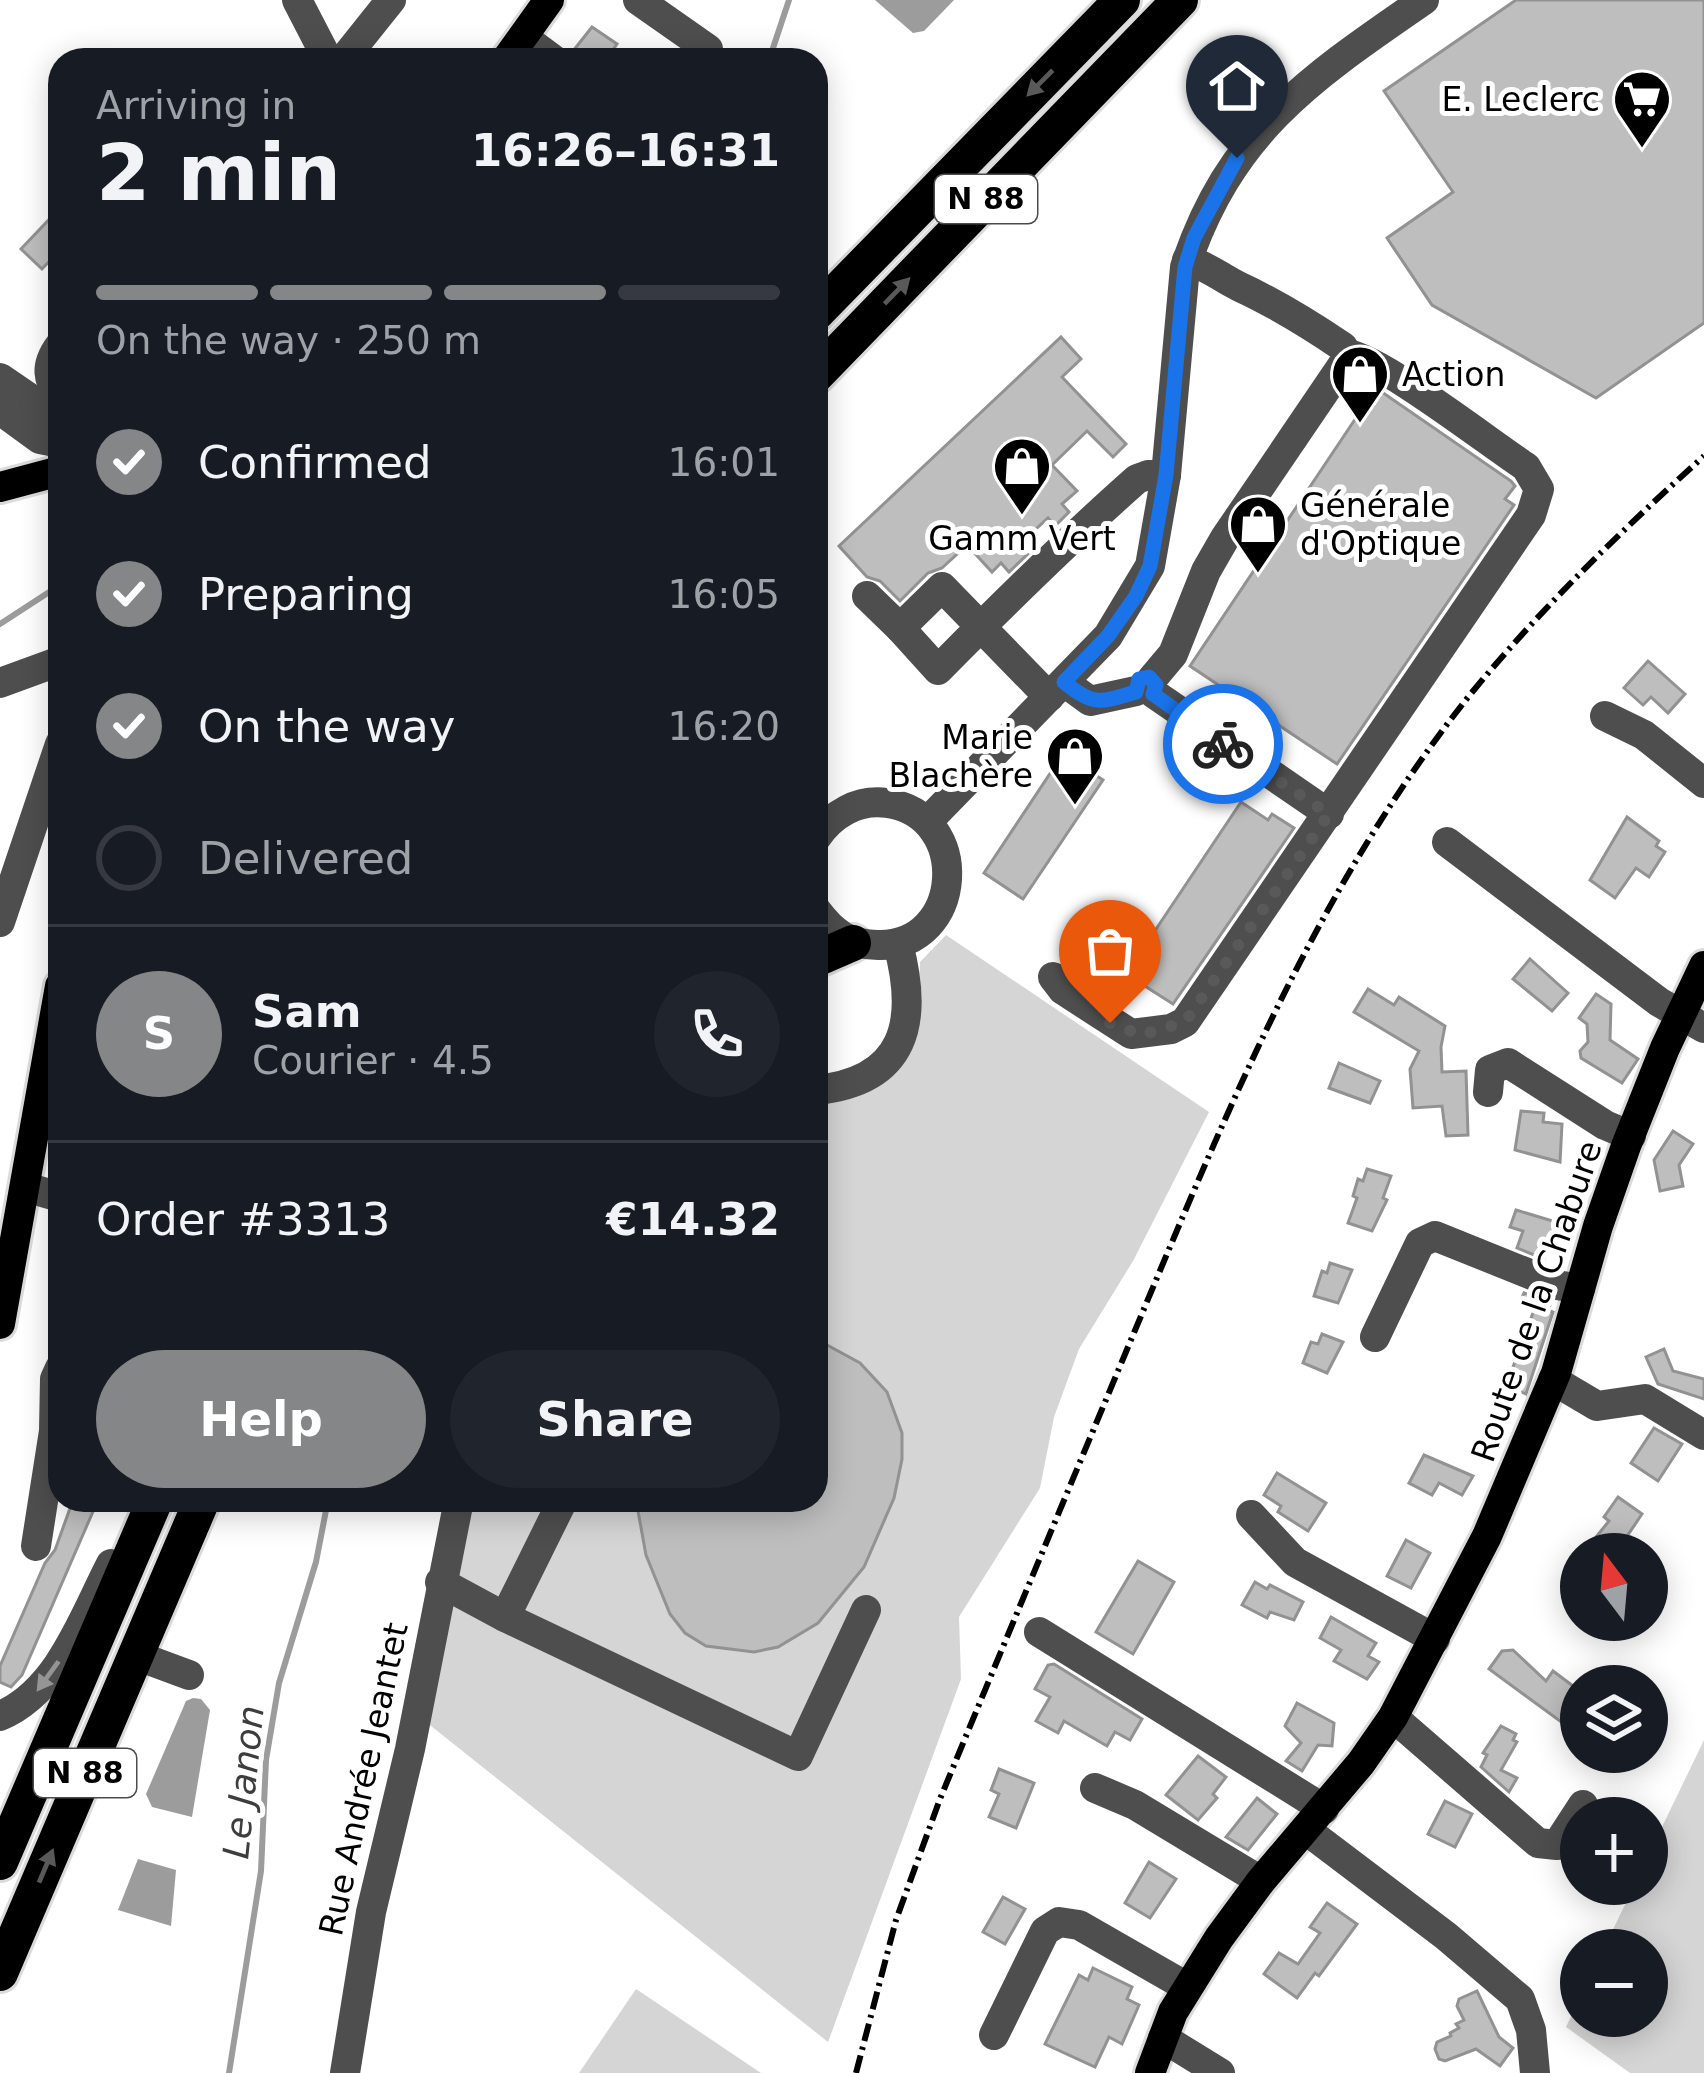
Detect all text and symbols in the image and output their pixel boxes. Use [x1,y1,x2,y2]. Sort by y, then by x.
pin [1186,35,1288,158]
icon: home [1204,53,1270,119]
supermarket icon: E. Leclerc [1611,68,1673,150]
one-way arrow [1027,69,1055,97]
place label: E. Leclerc [1441,80,1600,119]
text: Arriving in [96,83,296,128]
text: 16:26–16:31 [471,124,780,177]
text: 2 min [96,128,341,218]
road number: N 88 [935,175,1037,223]
one-way arrow [883,277,911,306]
text: On the way · 250 m [96,318,481,363]
shop icon: Action [1329,343,1391,425]
place label: Action [1402,355,1505,394]
icon: check [96,429,162,495]
shop icon: Gamm Vert [991,435,1053,517]
text: Confirmed [198,436,432,489]
text: 16:01 [668,440,780,485]
place label: Générale d'Optique [1300,486,1461,563]
shop icon: Générale d'Optique [1227,493,1289,575]
place label: Gamm Vert [928,519,1116,558]
icon: check [96,561,162,627]
text: Preparing [198,568,414,621]
text: 16:05 [668,572,780,617]
courier [1163,684,1283,804]
icon: check [96,693,162,759]
text: On the way [198,700,455,753]
text: 16:20 [668,704,780,749]
icon: bike [1190,711,1256,777]
place label: Marie Blachère [888,718,1033,795]
shop icon: Marie Blachère [1044,725,1106,807]
text: Delivered [198,832,413,885]
pin [1059,900,1161,1023]
icon: bag [1077,918,1143,984]
button: phone [654,971,780,1097]
text: Sam [252,985,362,1038]
text: S [143,1007,175,1060]
text: Courier · 4.5 [252,1038,494,1083]
street label: Route de la Chabure [1463,1135,1610,1467]
text: Order #3313 [96,1193,390,1246]
text: €14.32 [606,1193,780,1246]
button: Help [96,1350,426,1488]
button: Share [450,1350,780,1488]
north arrow [1560,1533,1668,1641]
map controls [1560,1533,1668,2037]
street label: Rue Andrée Jeantet [311,1619,416,1939]
one-way arrow [37,1660,60,1692]
button: layers [1560,1665,1668,1773]
water label: Le Janon [215,1703,272,1861]
road number: N 88 [34,1749,136,1797]
button: + [1560,1797,1668,1905]
one-way arrow [36,1848,56,1883]
button: − [1560,1929,1668,2037]

